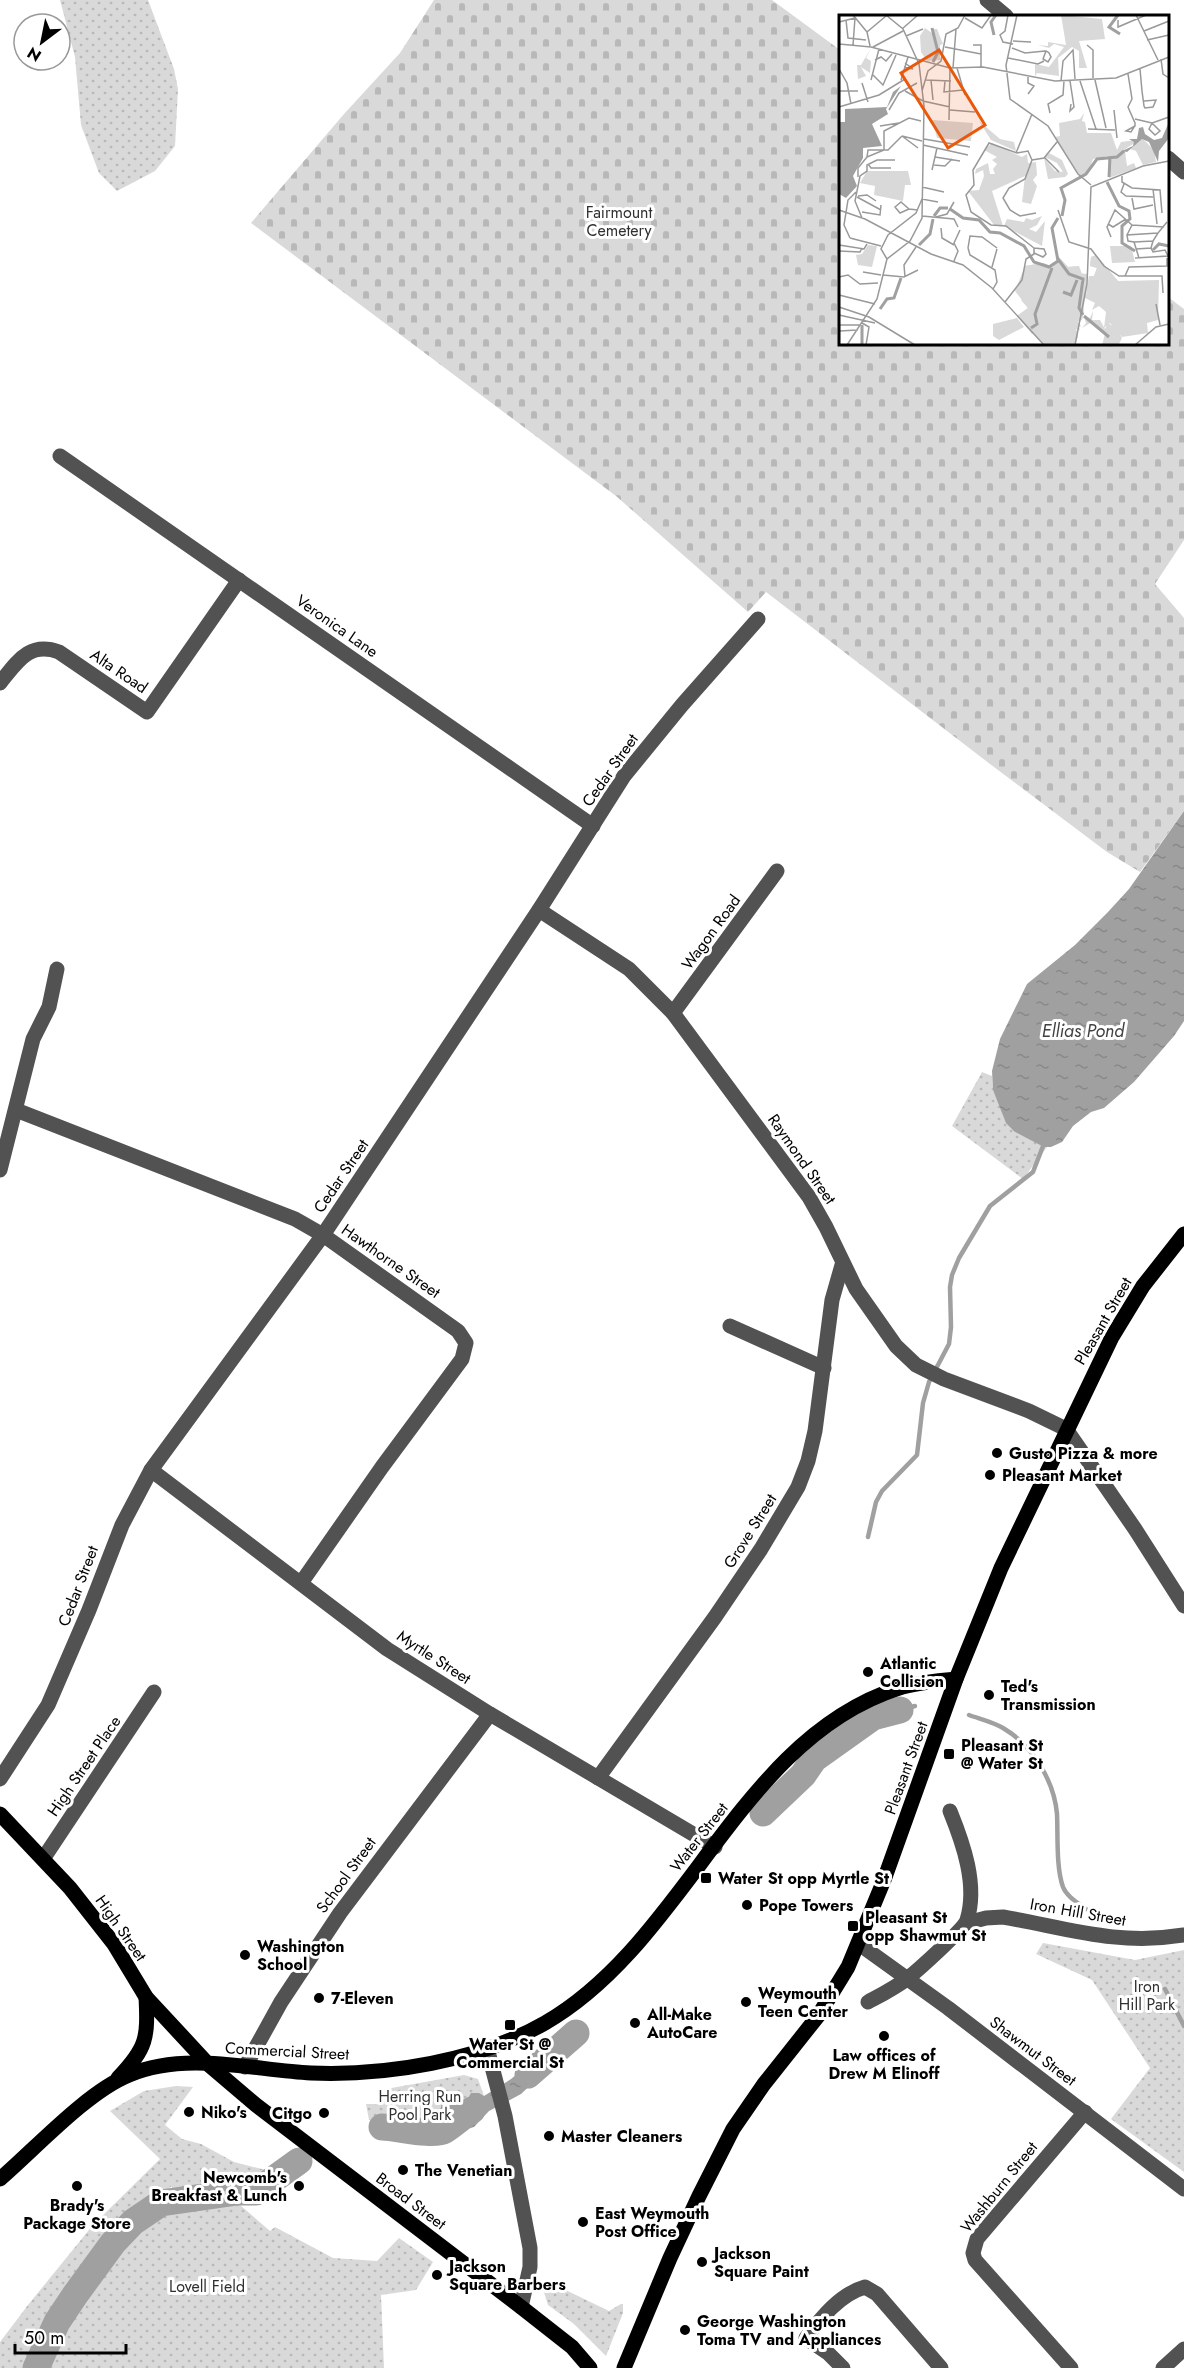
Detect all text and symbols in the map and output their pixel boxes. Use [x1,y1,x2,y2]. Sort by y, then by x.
north arrow [12,12,72,72]
inset map [839,15,1169,345]
text: N [23,41,46,67]
park label: Fairmount Cemetery [586,201,653,242]
street label: Veronica Lane [291,589,383,663]
street label: Alta Road [86,643,152,699]
street label: Cedar Street [576,729,644,811]
street label: Wagon Road [676,890,746,974]
water label: Ellias Pond [1042,1018,1125,1044]
street label: Raymond Street [762,1109,842,1209]
street label: Cedar Street [308,1134,374,1217]
street label: Hawthorne Street [337,1218,445,1304]
street label: Pleasant Street [1069,1273,1137,1369]
place label: Gusto Pizza & more [1009,1442,1158,1465]
marker: Gusto Pizza & more [990,1446,1004,1460]
place label: Pleasant Market [1002,1464,1123,1487]
marker: Pleasant Market [983,1468,997,1482]
street label: Grove Street [718,1489,782,1573]
street label: Cedar Street [52,1542,104,1630]
street label: Myrtle Street [392,1624,476,1690]
place label: Atlantic Collision [879,1652,944,1693]
marker: Atlantic Collision [861,1665,875,1679]
place label: Ted's Transmission [1001,1675,1096,1716]
marker: Ted's Transmission [982,1688,996,1702]
street label: High Street Place [42,1711,126,1821]
street label: Pleasant Street [878,1718,934,1818]
place label: Pleasant St @ Water St [961,1734,1044,1775]
marker: Pleasant St @ Water St [942,1747,956,1761]
street label: Water Street [665,1797,734,1877]
street label: School Street [311,1832,382,1918]
place label: Water St opp Myrtle St [718,1867,890,1890]
marker: Water St opp Myrtle St [699,1871,713,1885]
street label: High Street [90,1890,152,1966]
street label: Iron Hill Street [1028,1892,1128,1932]
place label: Pope Towers [759,1894,853,1917]
marker: Pope Towers [740,1898,754,1912]
place label: Pleasant St opp Shawmut St [865,1906,987,1947]
marker: Pleasant St opp Shawmut St [846,1919,860,1933]
place label: Washington School [257,1935,345,1976]
marker: Washington School [238,1948,252,1962]
park label: Iron Hill Park [1119,1975,1176,2016]
place label: Weymouth Teen Center [758,1982,849,2023]
place label: 7-Eleven [331,1987,394,2010]
marker: 7-Eleven [312,1991,326,2005]
marker: Weymouth Teen Center [739,1995,753,2009]
place label: All-Make AutoCare [646,2003,718,2044]
street label: Shawmut Street [985,2011,1081,2091]
marker: All-Make AutoCare [628,2016,642,2030]
marker: Water St @ Commercial St [503,2018,517,2032]
marker: Law offices of Drew M Elinoff [877,2029,891,2043]
place label: Water St @ Commercial St [456,2033,565,2074]
street label: Commercial Street [224,2036,350,2066]
place label: Law offices of Drew M Elinoff [828,2044,941,2085]
park label: Herring Run Pool Park [379,2085,461,2126]
place label: Niko's [201,2101,247,2124]
place label: Citgo [272,2102,312,2125]
marker: Niko's [182,2105,196,2119]
marker: Citgo [317,2106,331,2120]
place label: Master Cleaners [561,2125,682,2148]
marker: Master Cleaners [542,2129,556,2143]
street label: Washburn Street [955,2136,1043,2237]
place label: The Venetian [415,2159,512,2182]
marker: The Venetian [396,2163,410,2177]
place label: Newcomb's Breakfast & Lunch [151,2166,287,2207]
street label: Broad Street [371,2167,451,2235]
marker: Brady's Package Store [70,2179,84,2193]
marker: Newcomb's Breakfast & Lunch [292,2179,306,2193]
place label: Brady's Package Store [23,2194,131,2235]
place label: East Weymouth Post Office [595,2202,709,2243]
marker: East Weymouth Post Office [576,2215,590,2229]
place label: Jackson Square Paint [711,2242,810,2283]
place label: Jackson Square Barbers [446,2255,566,2296]
marker: Jackson Square Paint [695,2255,709,2269]
marker: Jackson Square Barbers [430,2268,444,2282]
park label: Lovell Field [169,2275,245,2298]
place label: George Washington Toma TV and Appliances [697,2310,881,2351]
scale bar [15,2317,126,2355]
marker: George Washington Toma TV and Appliances [678,2323,692,2337]
text: 50 m [24,2325,64,2351]

